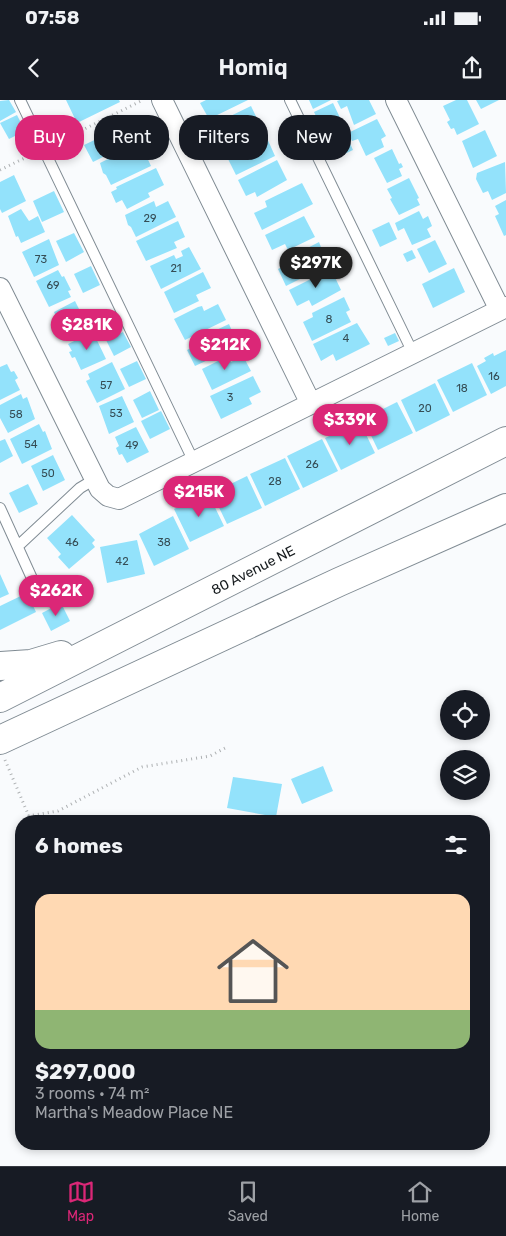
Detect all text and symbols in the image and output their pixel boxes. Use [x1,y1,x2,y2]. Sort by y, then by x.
text: 07:58 [25,6,80,29]
icon: back [20,54,48,82]
text: Homiq [218,54,288,81]
icon: share [458,54,486,82]
chip: Buy [15,115,84,160]
chip: Rent [94,115,169,160]
chip: Filters [179,115,268,160]
chip: New [278,115,351,160]
house number: 29 [144,212,156,225]
pin: $297K [281,246,351,289]
house number: 73 [35,253,48,266]
text: $297K [290,253,342,272]
house number: 21 [170,262,182,275]
house number: 69 [46,279,60,292]
pin: $281K [52,308,122,351]
house number: 8 [326,313,333,326]
text: $281K [62,315,112,334]
pin: $212K [190,328,260,371]
house number: 4 [343,332,350,345]
text: $212K [200,335,250,354]
house number: 16 [488,370,500,383]
house number: 57 [100,379,112,392]
house number: 18 [456,382,468,395]
house number: 3 [227,391,234,404]
house number: 20 [418,402,432,415]
pin: $339K [315,404,385,446]
house number: 53 [109,407,123,420]
house number: 58 [9,408,23,421]
text: $339K [324,410,376,429]
house number: 54 [24,438,38,451]
house number: 49 [125,439,139,452]
house number: 26 [305,458,319,471]
house number: 50 [41,467,55,480]
house number: 28 [268,475,282,488]
pin: $215K [164,476,234,518]
text: $215K [174,482,224,501]
house number: 46 [65,536,79,549]
house number: 38 [157,536,171,549]
street label: 80 Avenue NE [209,542,298,599]
house number: 42 [115,555,129,568]
pin: $262K [21,574,91,617]
text: $262K [30,581,82,600]
map controls [440,690,490,800]
button: locate [440,690,490,740]
button: layers [440,750,490,800]
icon: filters [442,831,470,859]
text: 6 homes [35,833,123,858]
icon: home [208,926,298,1016]
text: $297,000 [35,1059,136,1084]
text: 3 rooms · 74 m² [35,1084,150,1103]
text: Martha's Meadow Place NE [35,1103,233,1122]
tab: Map [67,1178,95,1225]
tab: Saved [228,1178,268,1225]
tab: Home [401,1178,439,1225]

